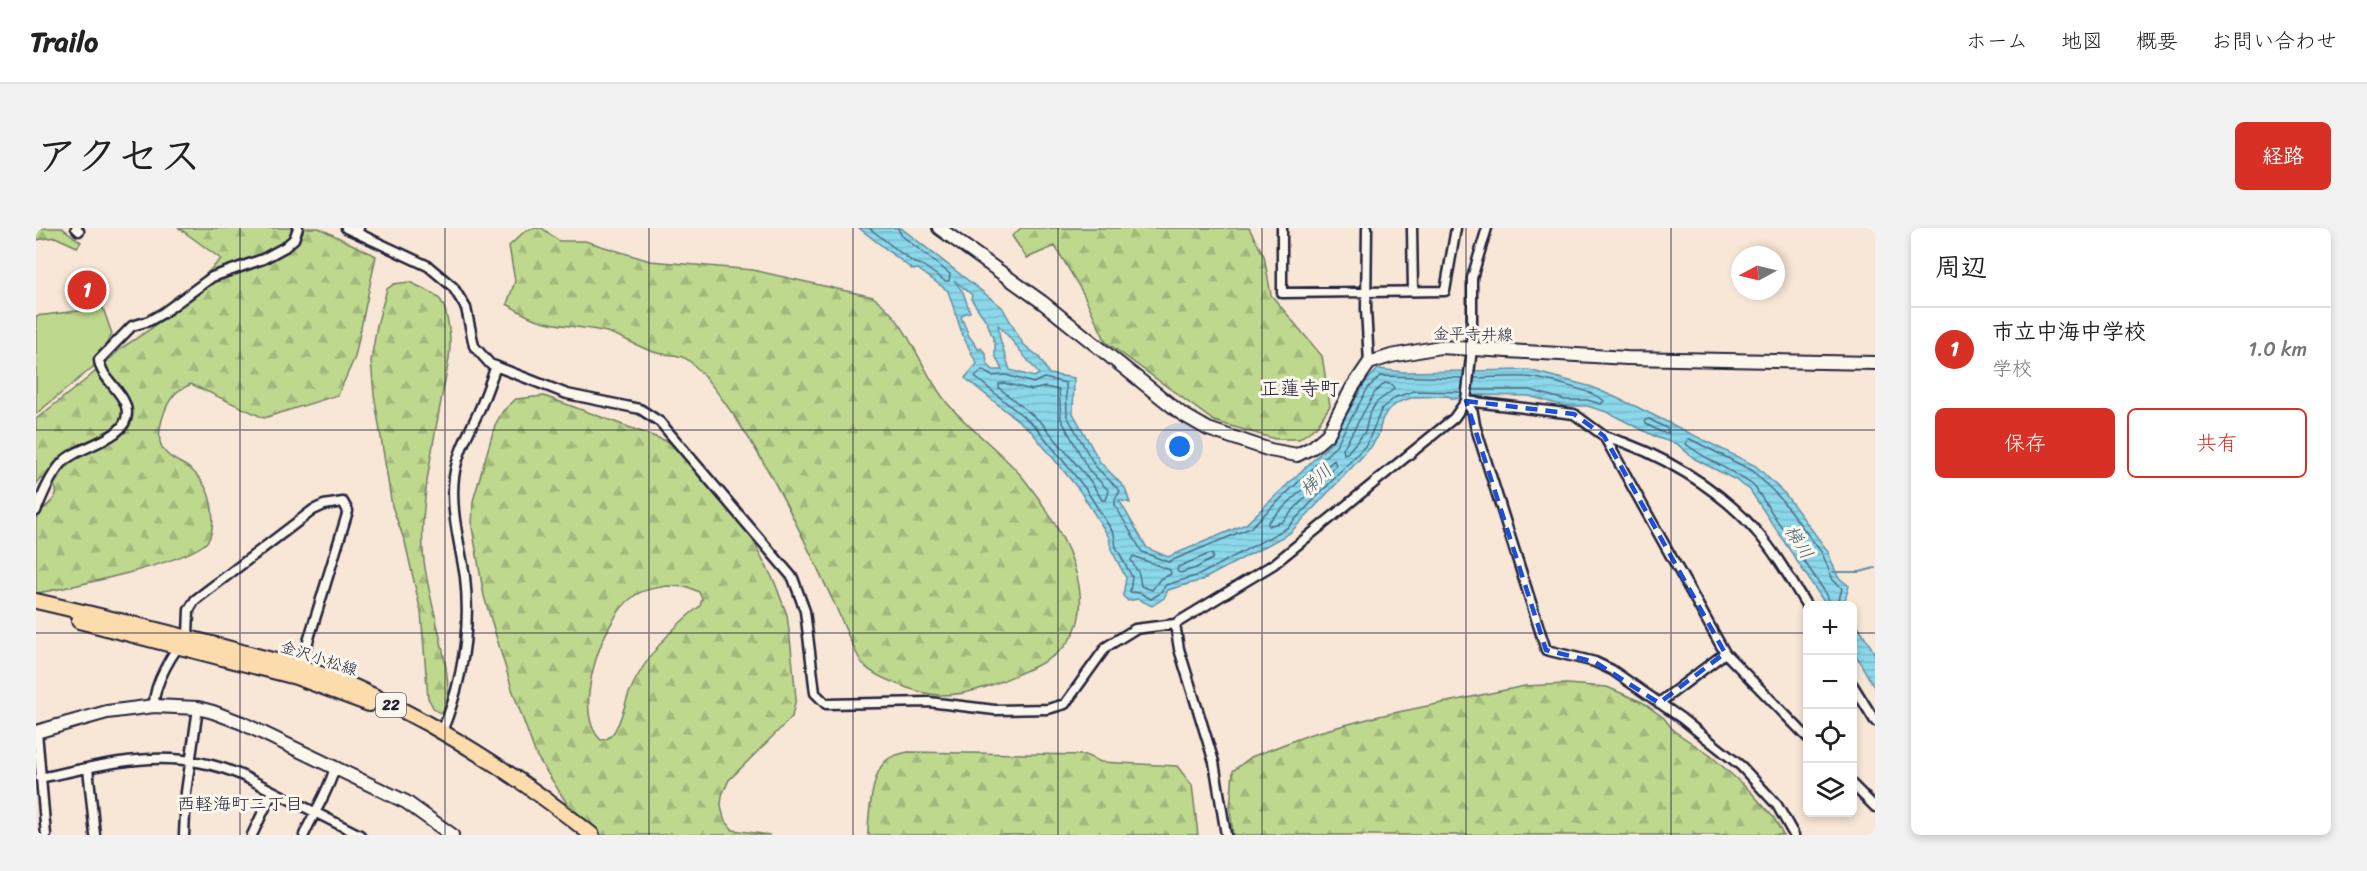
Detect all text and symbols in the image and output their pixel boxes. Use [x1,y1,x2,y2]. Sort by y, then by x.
text: Trailo [30,17,98,66]
text: ホーム [1966,22,2028,60]
text: 地図 [2061,22,2103,60]
text: 概要 [2136,22,2178,60]
text: お問い合わせ [2211,22,2337,60]
text: アクセス [36,119,201,193]
button: 経路 [2235,122,2331,190]
text: 周辺 [1935,244,1987,290]
north arrow [1731,246,1785,300]
pin: 1 [68,268,106,312]
text: 市立中海中学校 [1992,312,2146,351]
street label: 金平寺井線 [1433,319,1513,349]
text: 1 [1950,332,1959,367]
text: 1.0 km [2249,332,2307,367]
text: 学校 [1992,351,2032,386]
district label: 正蓮寺町 [1260,371,1340,406]
button: 保存 [1935,408,2115,478]
button: 共有 [2127,408,2307,478]
your location [1165,432,1194,461]
water label: 梯川 [1292,456,1340,504]
water label: 梯川 [1776,518,1822,566]
map controls [1803,601,1857,817]
button: + [1803,601,1857,655]
street label: 金沢小松線 [276,632,362,684]
button: − [1803,655,1857,709]
road number: 22 [376,693,406,717]
button: locate [1803,709,1857,763]
button: layers [1803,763,1857,817]
district label: 西軽海町二丁目 [177,788,303,820]

